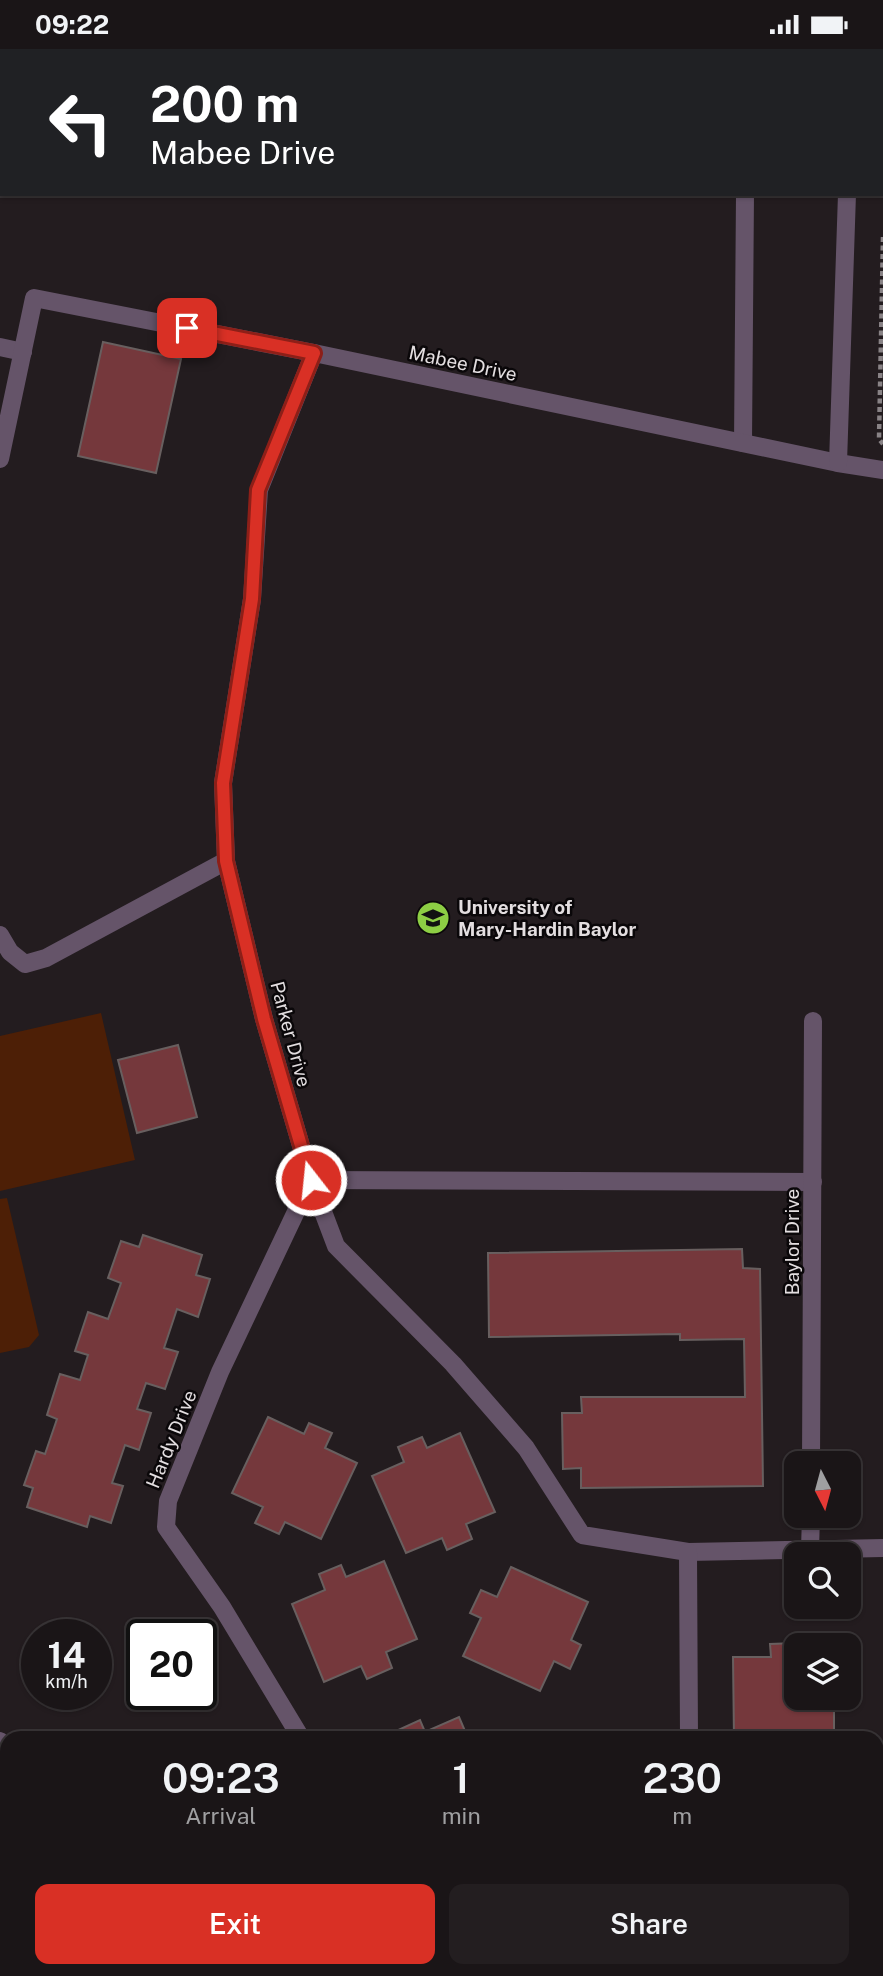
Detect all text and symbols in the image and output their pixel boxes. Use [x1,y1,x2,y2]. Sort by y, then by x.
text: 09:22 [35,9,109,40]
text: 200 m [150,75,299,133]
icon: left [35,77,126,168]
text: Mabee Drive [150,134,335,171]
pin [157,298,217,358]
icon: arrive [168,309,206,347]
street label: Mabee Drive [407,341,519,385]
place label: University of Mary-Hardin Baylor [458,896,636,940]
school or university icon: University of Mary-Hardin Baylor [414,899,452,937]
street label: Parker Drive [266,979,316,1089]
position arrow [274,1143,348,1217]
street label: Baylor Drive [781,1189,803,1295]
street label: Hardy Drive [141,1387,201,1491]
north arrow [784,1451,861,1528]
map controls [784,1451,861,1710]
button: search [784,1542,861,1619]
speed limit sign: 20 [126,1619,217,1710]
button: layers [784,1633,861,1710]
text: 14 [48,1635,85,1676]
text: km/h [45,1671,88,1692]
text: 09:23 [162,1753,280,1802]
text: 1 [452,1753,470,1802]
text: 230 [643,1753,722,1802]
text: Arrival [185,1802,256,1829]
text: min [442,1802,481,1829]
text: m [672,1802,692,1829]
button: Exit [35,1884,435,1964]
button: Share [449,1884,849,1964]

